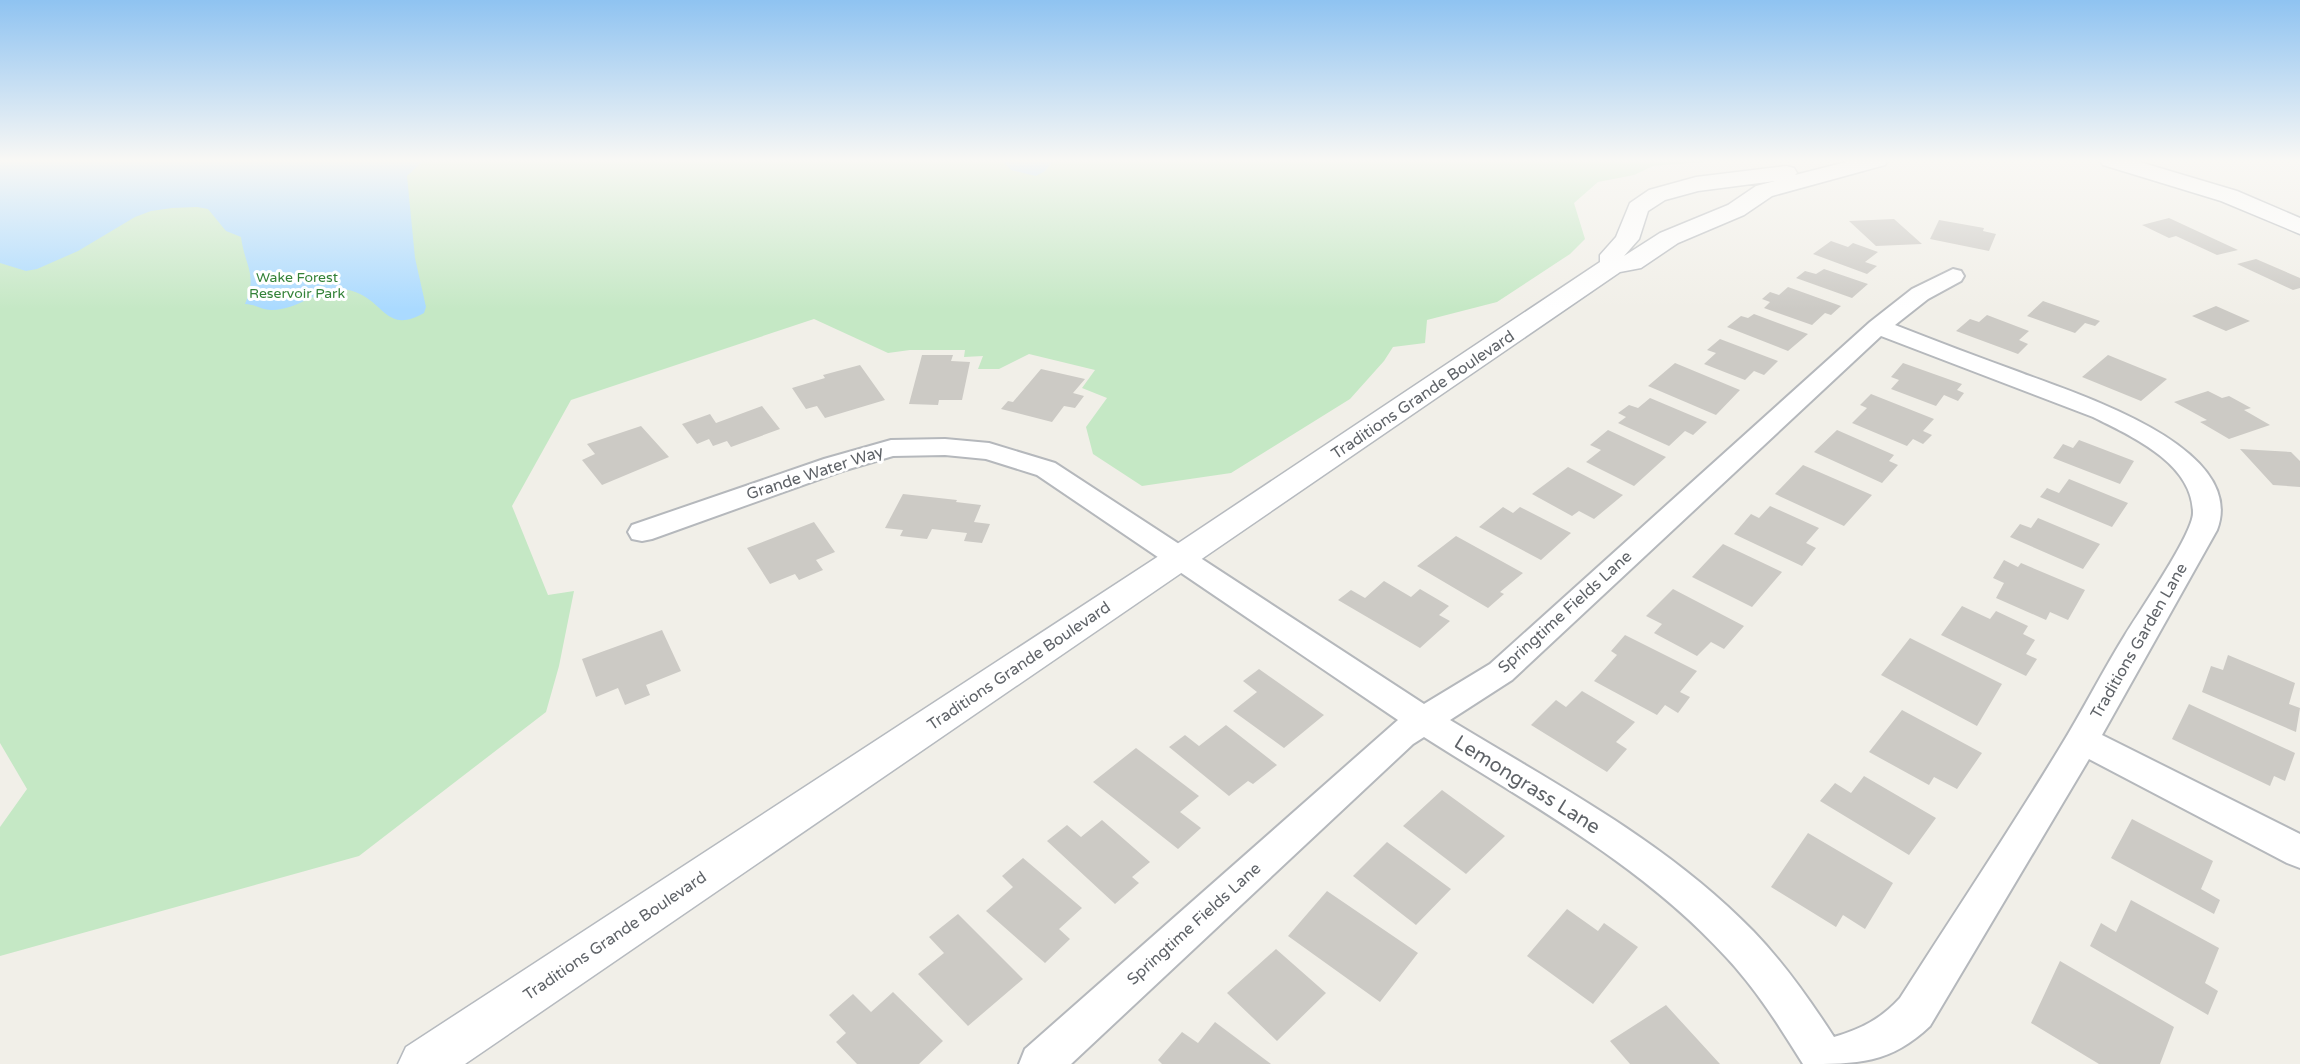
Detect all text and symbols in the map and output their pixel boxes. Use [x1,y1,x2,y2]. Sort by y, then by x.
park label: Wake Forest Reservoir Park [249,269,345,302]
street label: Traditions Grande Boulevard [1328,326,1518,464]
street label: Grande Water Way [744,441,886,505]
street label: Springtime Fields Lane [1494,547,1636,677]
street label: Traditions Garden Lane [2086,560,2192,722]
street label: Traditions Grande Boulevard [924,597,1114,735]
street label: Lemongrass Lane [1450,730,1604,840]
street label: Springtime Fields Lane [1123,859,1265,989]
street label: Traditions Grande Boulevard [520,867,710,1005]

